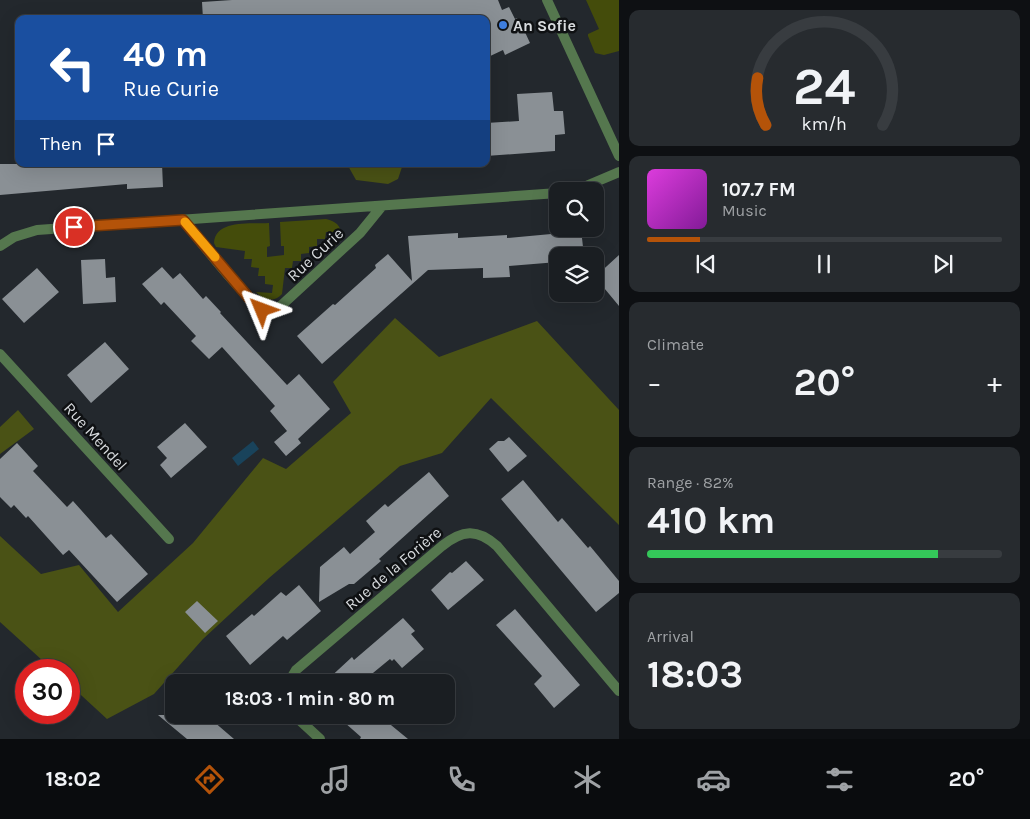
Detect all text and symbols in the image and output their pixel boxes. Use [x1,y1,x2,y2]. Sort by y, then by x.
place label: An Sofie [513,16,576,35]
marker: An Sofie [497,19,509,31]
text: 40 m [123,34,208,75]
icon: left [40,35,105,100]
text: 24 [793,56,856,117]
text: Rue Curie [123,76,219,102]
text: km/h [802,114,847,135]
icon: arrive [92,130,120,158]
text: Then [40,133,82,155]
text: 107.7 FM [722,179,796,201]
map controls [549,182,604,302]
button: search [549,182,604,237]
text: Music [722,201,767,220]
pin [53,206,95,248]
icon: arrive [60,213,88,241]
street label: Rue Curie [283,224,347,285]
button: layers [549,247,604,302]
icon: previous [692,250,720,278]
icon: pause [810,250,838,278]
icon: next [929,250,957,278]
position arrow [235,283,287,335]
text: Climate [647,335,704,354]
text: 20° [794,360,855,405]
text: − [647,366,662,399]
text: + [987,366,1002,399]
street label: Rue Mendel [60,398,131,474]
text: Range · 82% [647,473,734,492]
text: 410 km [647,498,775,543]
street label: Rue de la Forière [341,523,445,614]
text: Arrival [647,627,694,646]
text: 18:03 [647,652,743,697]
speed limit sign: 30 [15,659,80,724]
text: 18:03 · 1 min · 80 m [225,688,395,710]
icon: directions [192,762,227,797]
icon: music [318,762,353,797]
icon: phone [444,762,479,797]
icon: climate [570,762,605,797]
icon: car [696,762,731,797]
icon: filters [822,762,857,797]
text: 18:02 [46,766,101,792]
text: 20° [949,766,984,792]

